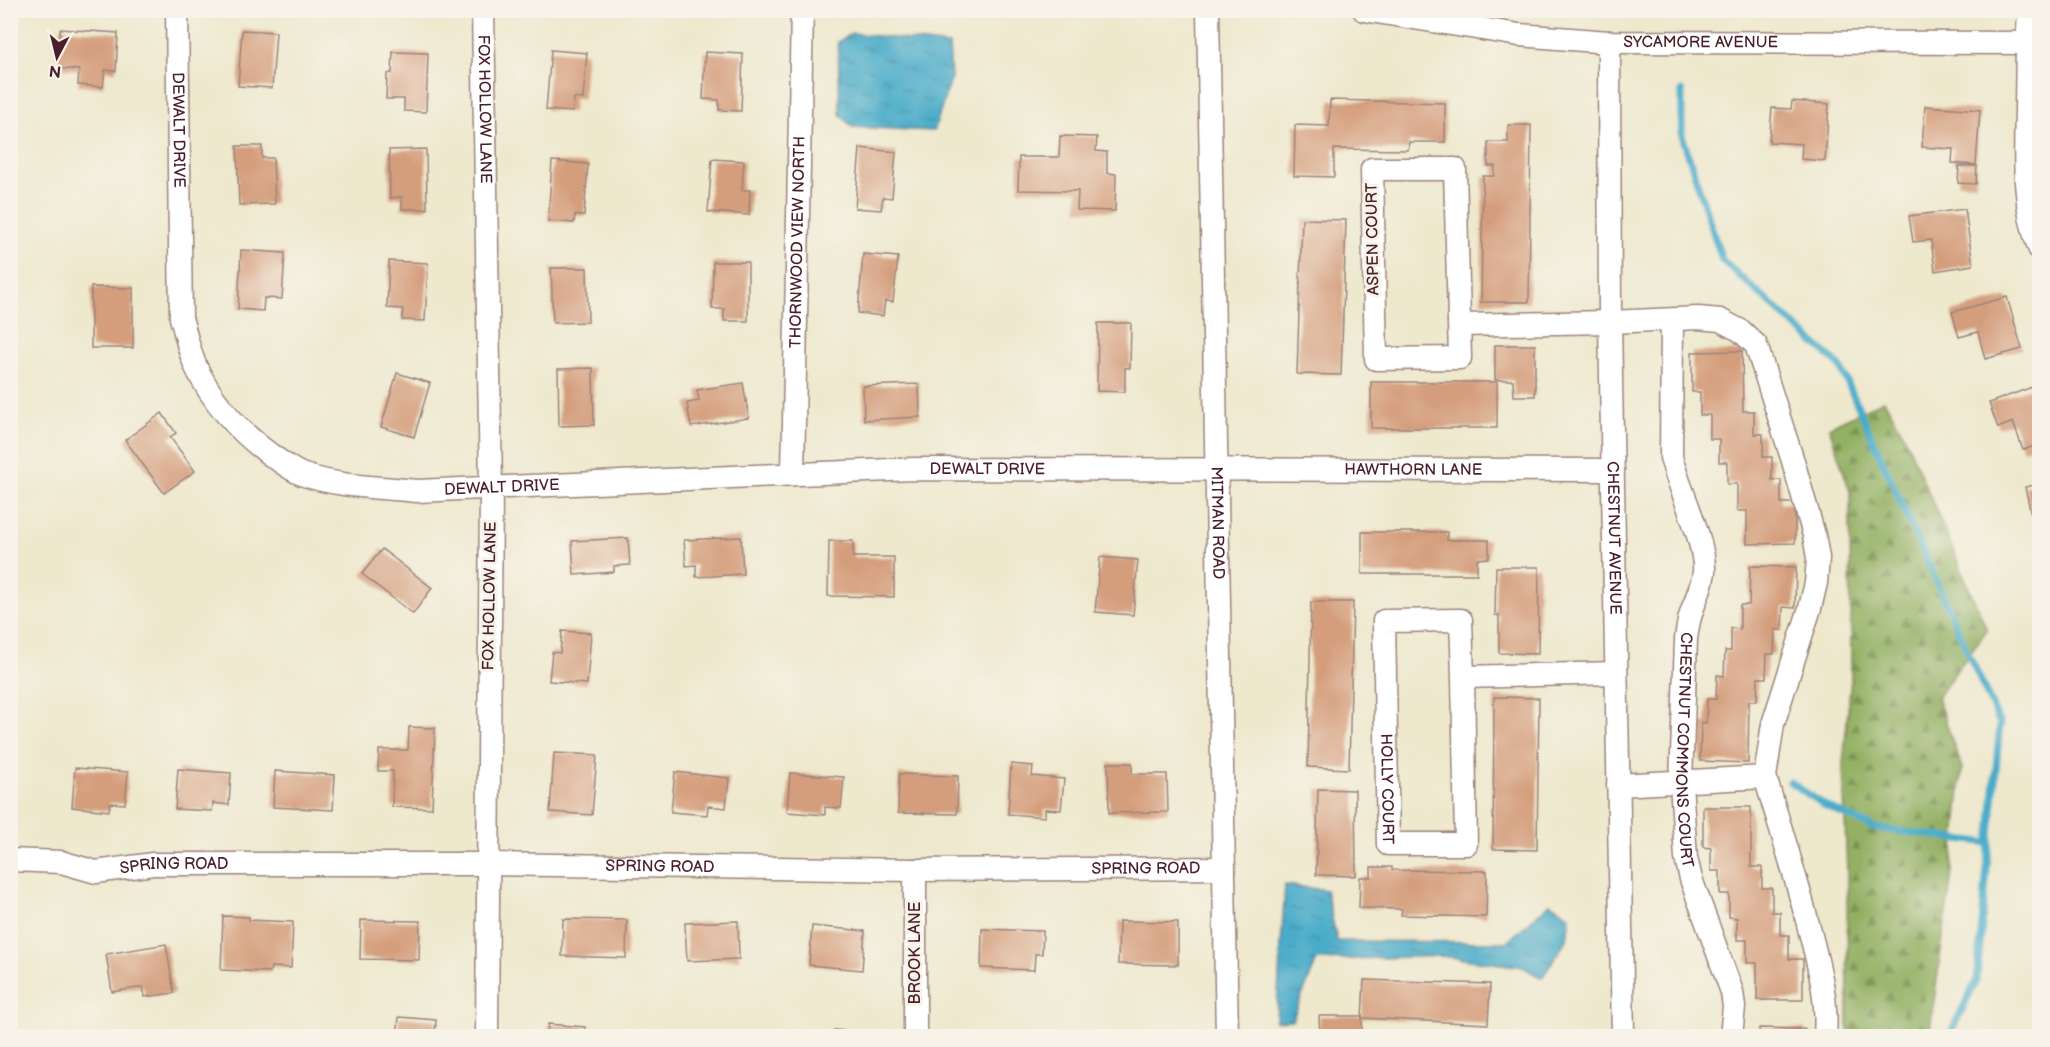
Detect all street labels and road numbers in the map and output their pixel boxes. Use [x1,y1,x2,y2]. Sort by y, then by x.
street label: SYCAMORE AVENUE [1623,33,1778,52]
street label: FOX HOLLOW LANE [474,34,495,184]
street label: DEWALT DRIVE [168,72,189,188]
street label: THORNWOOD VIEW NORTH [786,136,809,348]
street label: ASPEN COURT [1363,182,1383,296]
street label: DEWALT DRIVE [929,460,1045,479]
street label: HAWTHORN LANE [1344,460,1482,479]
street label: CHESTNUT AVENUE [1603,461,1625,615]
street label: MITMAN ROAD [1207,466,1228,580]
street label: DEWALT DRIVE [443,475,560,499]
street label: FOX HOLLOW LANE [479,521,501,671]
street label: CHESTNUT COMMONS COURT [1671,631,1698,870]
street label: HOLLY COURT [1377,733,1398,845]
street label: SPRING ROAD [118,855,229,878]
street label: SPRING ROAD [605,856,715,877]
street label: SPRING ROAD [1091,859,1201,878]
street label: BROOK LANE [906,902,925,1004]

